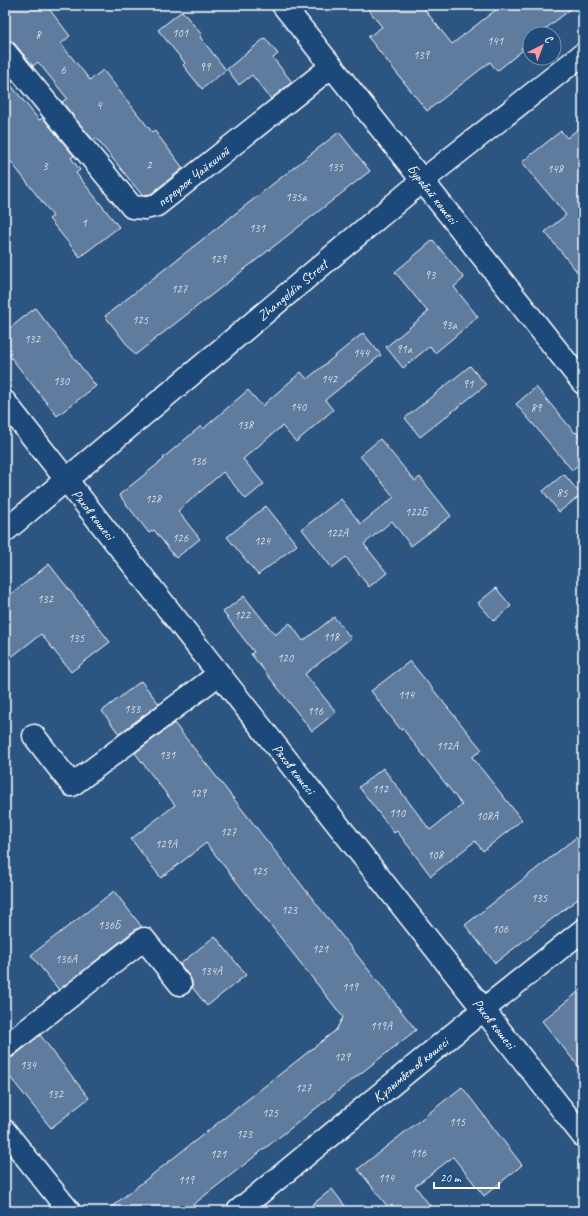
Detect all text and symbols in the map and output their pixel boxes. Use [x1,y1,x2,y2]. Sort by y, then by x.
house number: 101 [172,25,189,41]
north arrow [522,26,562,66]
house number: 8 [35,27,42,43]
text: С [542,32,557,47]
house number: 141 [487,33,504,49]
house number: 139 [413,47,431,63]
house number: 99 [200,59,212,75]
house number: 6 [60,62,66,78]
house number: 4 [96,97,103,113]
street label: переулок Чайкиной [153,142,234,210]
house number: 2 [146,157,153,173]
house number: 3 [42,158,49,174]
house number: 135 [327,159,344,175]
street label: Бурабай көшесі [404,160,463,229]
house number: 148 [547,161,565,177]
house number: 135а [285,189,307,205]
house number: 1 [81,215,87,231]
house number: 131 [249,220,266,236]
house number: 129 [210,251,228,267]
street label: Zhangeldin Street [254,254,333,324]
house number: 93 [425,267,437,283]
house number: 127 [171,281,188,297]
house number: 125 [132,312,149,328]
house number: 93а [441,317,458,333]
house number: 132 [24,331,42,347]
house number: 91а [396,341,413,357]
house number: 144 [353,345,371,361]
house number: 142 [321,371,339,387]
house number: 130 [53,373,71,389]
house number: 91 [463,376,474,392]
house number: 140 [290,399,308,415]
house number: 89 [531,400,543,416]
house number: 138 [237,417,255,433]
house number: 136 [190,453,207,469]
house number: 85 [557,485,568,501]
street label: Ряхов көшесі [68,486,120,545]
house number: 128 [145,491,163,507]
house number: 122Б [405,504,429,520]
house number: 122А [326,525,349,541]
house number: 126 [172,530,189,546]
house number: 124 [254,533,272,549]
house number: 132 [37,591,55,607]
house number: 122 [234,607,252,623]
house number: 118 [323,629,341,645]
house number: 135 [68,630,85,646]
house number: 120 [277,650,295,666]
house number: 114 [398,687,416,703]
house number: 133 [124,701,142,717]
house number: 116 [307,703,324,719]
house number: 112А [436,738,459,754]
street label: Ряхов көшесі [269,740,320,799]
house number: 131 [159,747,176,763]
house number: 112 [372,781,390,797]
house number: 129 [190,785,208,801]
house number: 110 [389,805,407,821]
house number: 108А [476,808,499,824]
house number: 127 [220,824,237,840]
house number: 129А [155,836,178,852]
house number: 108 [427,847,445,863]
house number: 125 [251,863,268,879]
house number: 135 [531,890,548,906]
house number: 123 [281,902,299,918]
house number: 136Б [98,917,122,933]
house number: 106 [492,921,509,937]
house number: 121 [312,941,329,957]
house number: 136А [55,951,78,967]
house number: 134А [200,963,223,979]
house number: 119 [342,979,360,995]
street label: Ряхов көшесі [469,995,521,1054]
house number: 119А [370,1018,393,1034]
street label: Құлымбетов көшесі [369,1032,453,1106]
house number: 129 [334,1049,352,1065]
house number: 134 [20,1057,38,1073]
house number: 127 [295,1080,312,1096]
house number: 132 [47,1086,65,1102]
house number: 125 [262,1105,279,1121]
house number: 115 [449,1114,466,1130]
house number: 123 [236,1126,254,1142]
house number: 116 [410,1145,427,1161]
house number: 121 [210,1146,227,1162]
scale bar [434,1164,499,1190]
house number: 114 [378,1170,396,1186]
text: 20 m [440,1170,462,1186]
house number: 119 [178,1172,196,1188]

